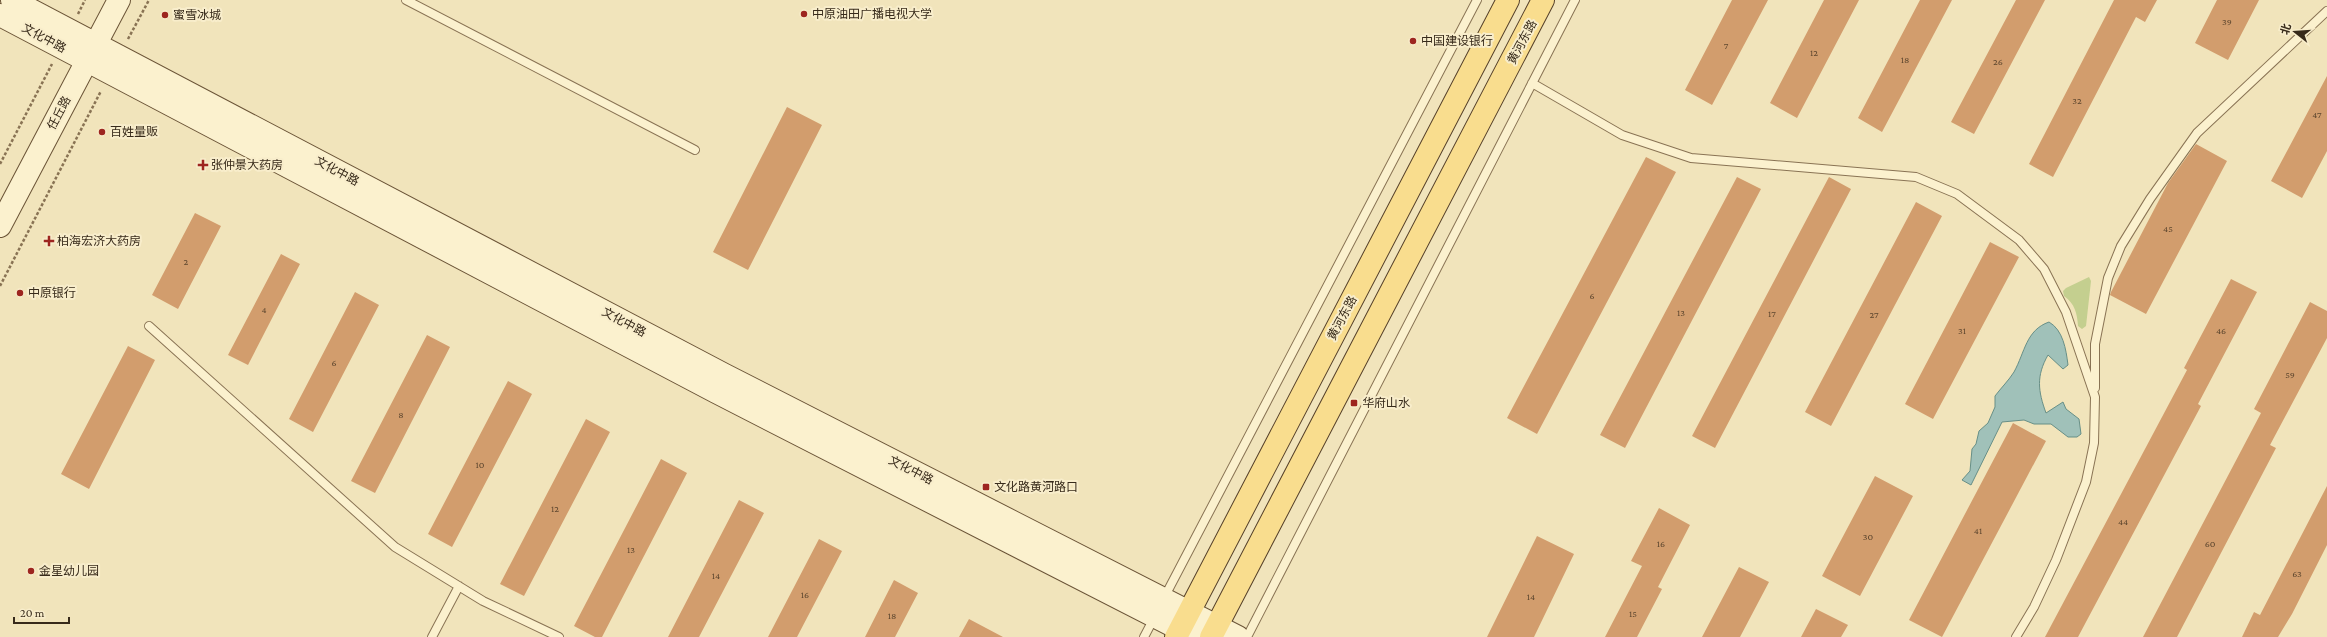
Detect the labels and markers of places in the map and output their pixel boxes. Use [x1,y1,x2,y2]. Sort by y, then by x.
place label: 中原油田广播电视大学 [812,7,932,21]
place label: 蜜雪冰城 [173,8,221,22]
marker: 中原油田广播电视大学 [799,9,809,19]
marker: 蜜雪冰城 [160,10,170,20]
place label: 中国建设银行 [1421,34,1493,48]
marker: 中国建设银行 [1408,36,1418,46]
place label: 百姓量贩 [110,125,158,139]
marker: 百姓量贩 [97,127,107,137]
place label: 张仲景大药房 [211,158,283,172]
marker: 张仲景大药房 [198,160,208,170]
place label: 柏海宏济大药房 [57,234,141,248]
marker: 柏海宏济大药房 [44,236,54,246]
place label: 中原银行 [28,286,76,300]
marker: 中原银行 [15,288,25,298]
place label: 华府山水 [1362,396,1410,410]
marker: 华府山水 [1349,398,1359,408]
place label: 文化路黄河路口 [994,480,1078,494]
marker: 文化路黄河路口 [981,482,991,492]
place label: 金星幼儿园 [39,564,99,578]
marker: 金星幼儿园 [26,566,36,576]

